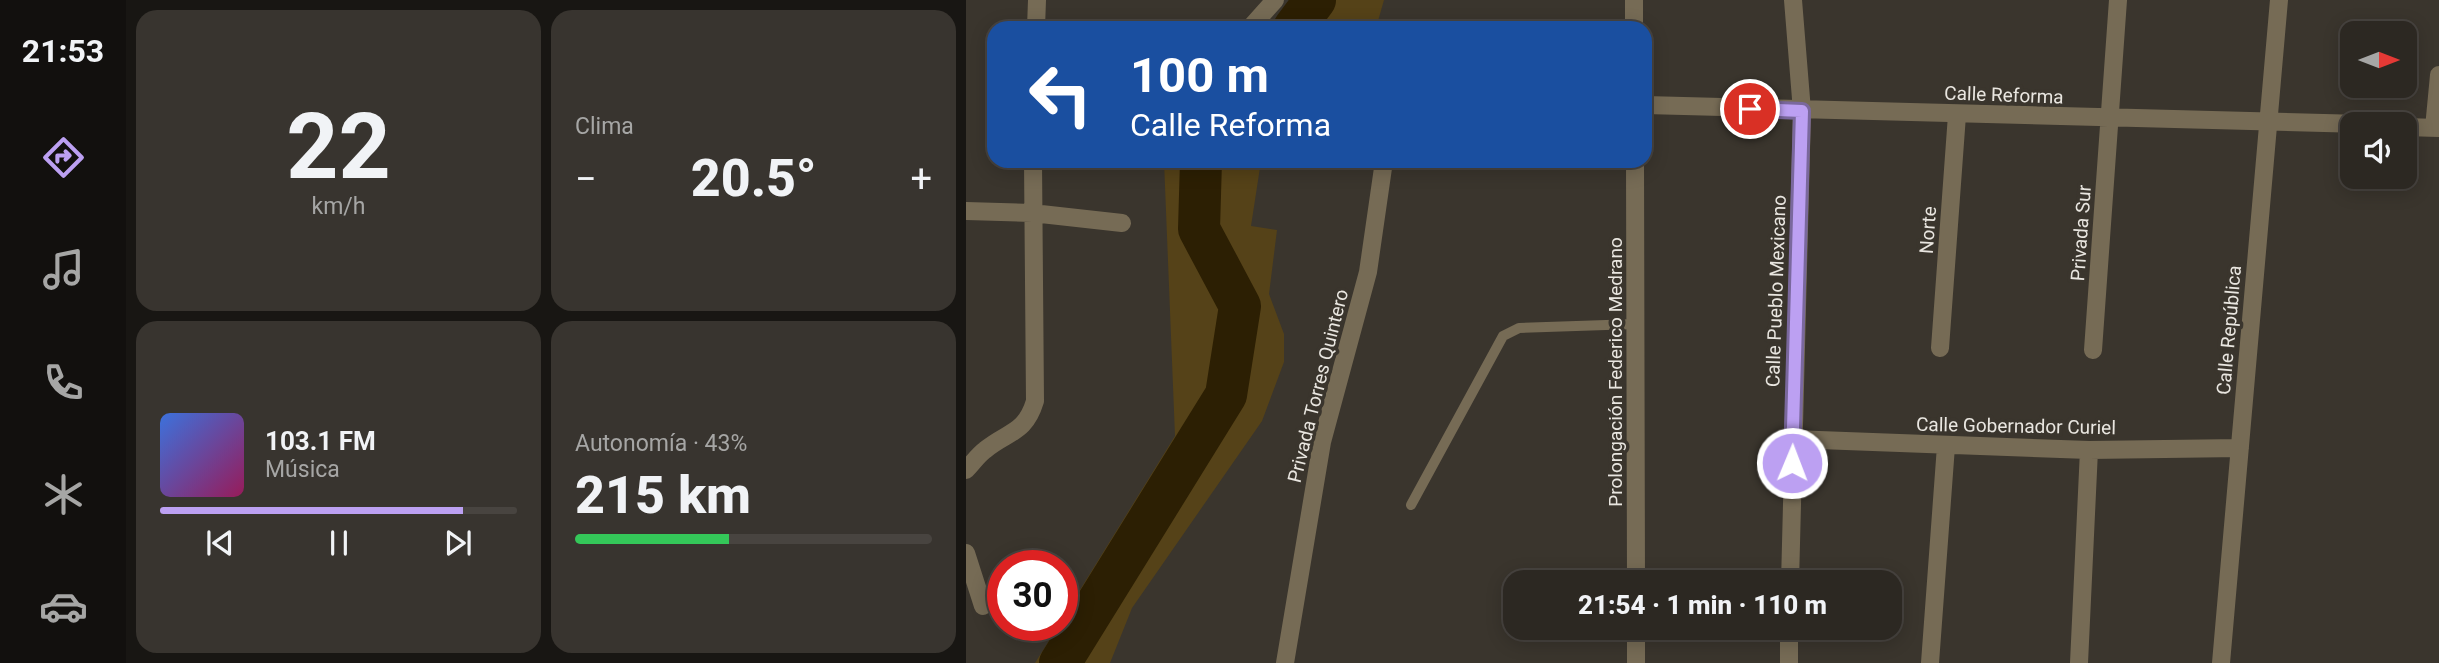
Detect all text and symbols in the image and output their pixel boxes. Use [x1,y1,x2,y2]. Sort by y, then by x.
north arrow [2340,21,2417,98]
map controls [2340,21,2417,189]
text: 21:53 [22,32,104,70]
text: 100 m [1130,47,1269,104]
icon: left [1015,49,1106,140]
pin [1720,79,1780,139]
street label: Calle Reforma [1944,81,2064,109]
icon: arrive [1731,90,1769,128]
text: 22 [286,94,391,200]
text: Calle Reforma [1130,106,1331,144]
button: sound [2340,112,2417,189]
text: Clima [575,113,634,140]
icon: directions [39,133,88,182]
text: 20.5° [691,148,817,209]
text: − [575,157,597,201]
text: + [910,157,932,201]
street label: Privada Sur [2066,184,2096,282]
text: km/h [312,193,366,220]
street label: Calle Pueblo Mexicano [1761,194,1791,388]
street label: Norte [1915,205,1941,255]
street label: Prolongación Federico Medrano [1604,237,1627,507]
icon: music [39,245,88,294]
street label: Calle República [2212,264,2246,396]
street label: Privada Torres Quintero [1283,287,1353,485]
icon: phone [39,358,88,407]
street label: Calle Gobernador Curiel [1916,413,2116,439]
text: 103.1 FM [265,426,376,456]
position arrow [1755,426,1829,500]
text: Autonomía · 43% [575,430,747,457]
text: Música [265,456,340,483]
text: 215 km [575,465,751,526]
icon: climate [39,470,88,519]
icon: previous [201,524,239,562]
icon: pause [320,524,358,562]
icon: next [439,524,477,562]
speed limit sign: 30 [987,550,1078,641]
icon: car [39,582,88,631]
text: 21:54 · 1 min · 110 m [1578,590,1827,620]

